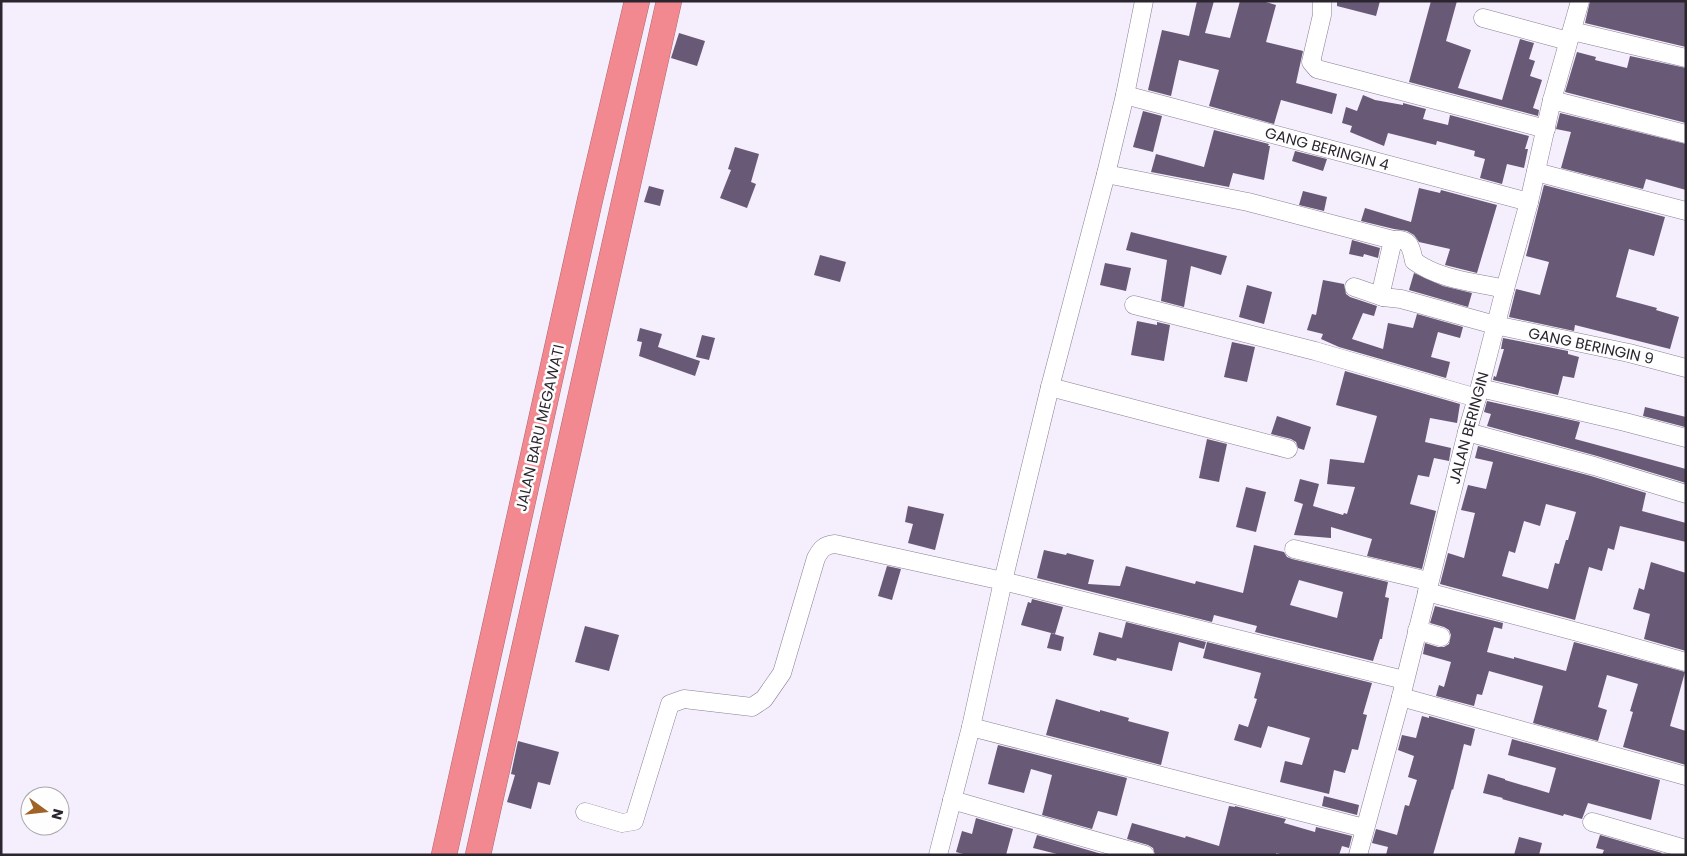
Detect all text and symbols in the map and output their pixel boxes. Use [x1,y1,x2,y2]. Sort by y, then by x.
street label: GANG BERINGIN 4 [1263,122,1391,175]
street label: GANG BERINGIN 9 [1527,322,1656,369]
street label: JALAN BARU MEGAWATI [510,342,569,513]
street label: JALAN BERINGIN [1443,369,1494,486]
north arrow [20,786,70,836]
text: N [47,807,69,822]

